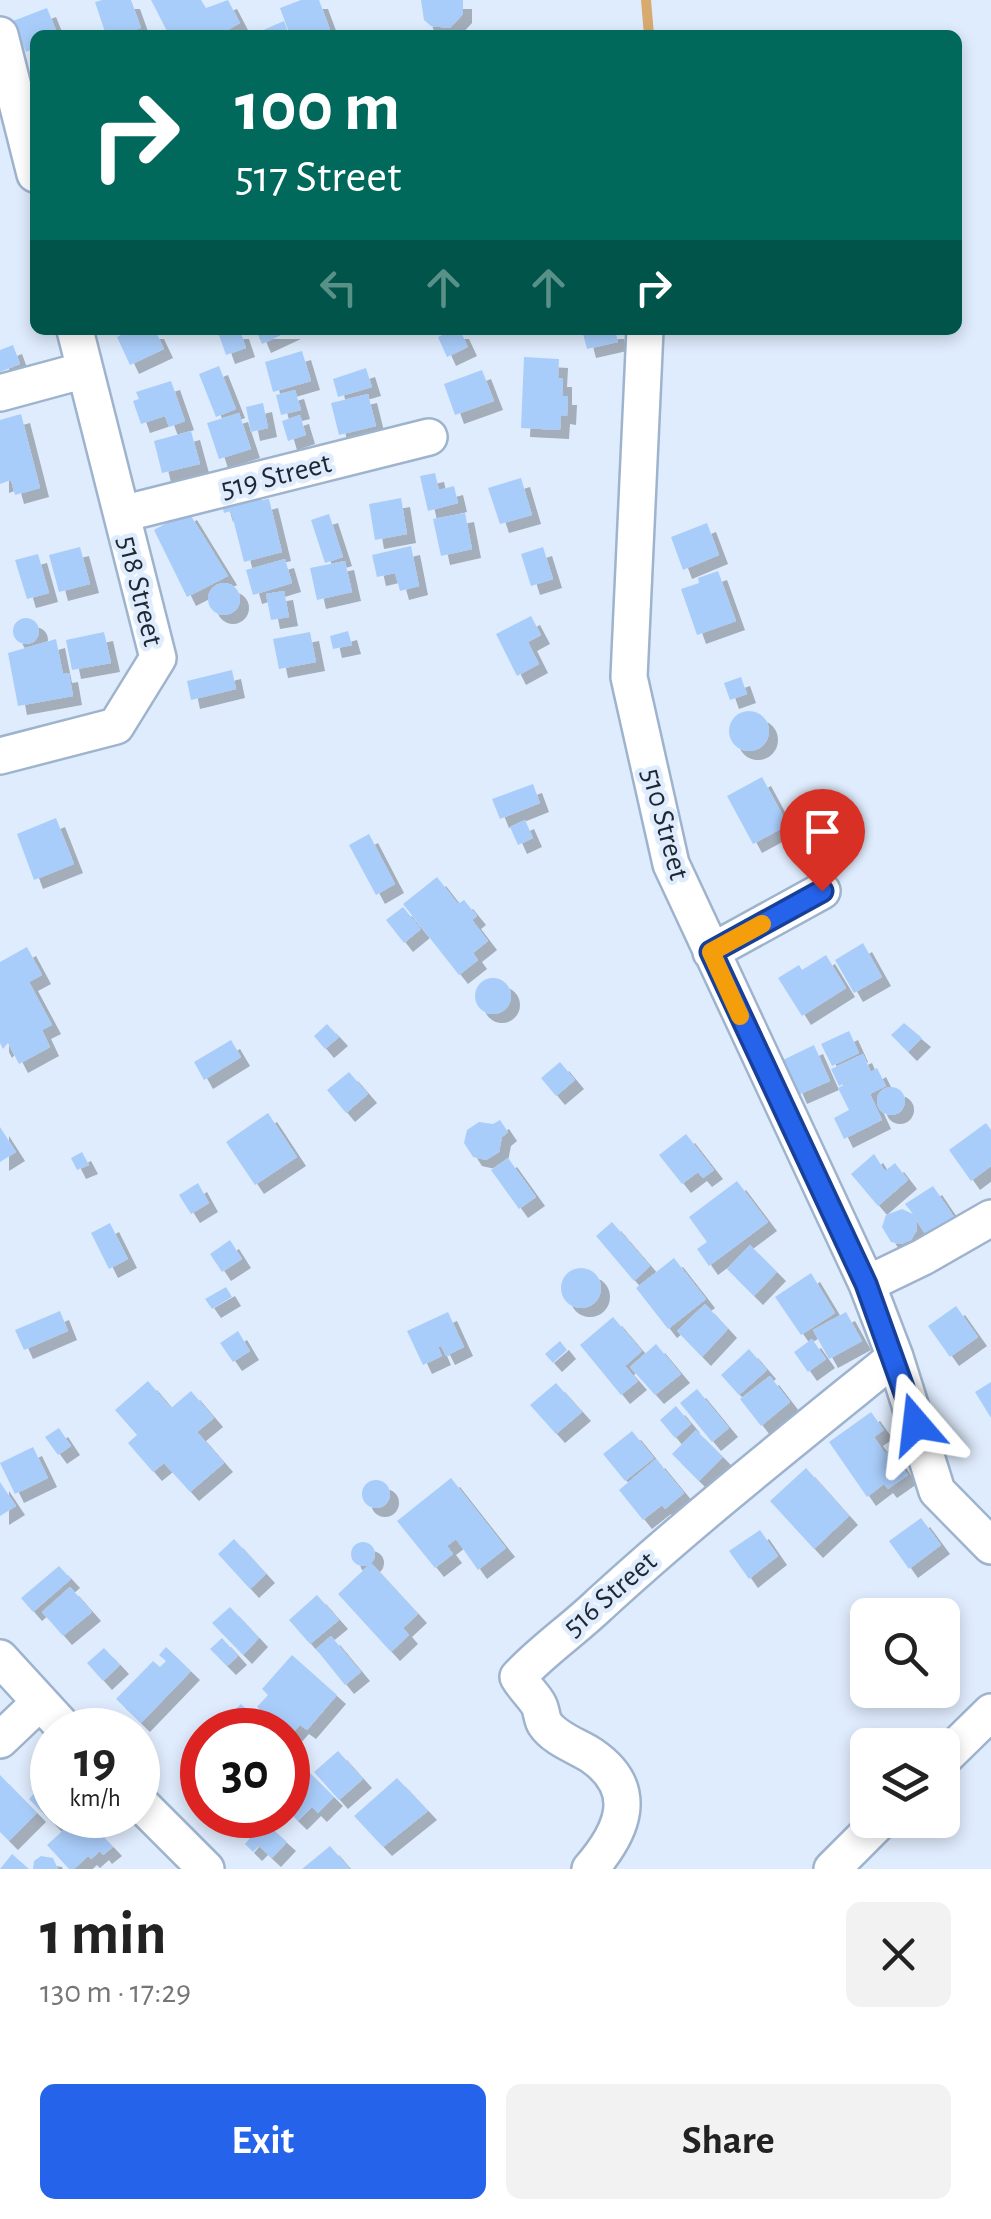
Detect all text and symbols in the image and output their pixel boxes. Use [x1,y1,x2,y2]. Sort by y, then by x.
icon: right [70,70,200,200]
text: 100 m [235,73,400,143]
text: 517 Street [235,155,401,200]
icon: left [311,260,366,315]
icon: ahead [416,260,471,315]
icon: ahead [521,260,576,315]
icon: right [626,260,681,315]
street label: 519 Street [218,448,335,504]
street label: 518 Street [112,533,168,650]
street label: 510 Street [636,765,694,883]
pin [780,789,865,892]
icon: arrive [795,804,850,859]
position arrow [864,1372,968,1476]
street label: 516 Street [558,1545,663,1642]
map controls [850,1598,960,1838]
button: search [850,1598,960,1708]
speed limit sign: 30 [180,1708,310,1838]
button: layers [850,1728,960,1838]
text: 19 [74,1736,116,1786]
text: km/h [69,1786,121,1811]
button: close [846,1902,951,2007]
text: 1 min [40,1905,166,1965]
text: 130 m · 17:29 [40,1976,191,2008]
button: Exit [40,2084,486,2199]
button: Share [506,2084,951,2199]

